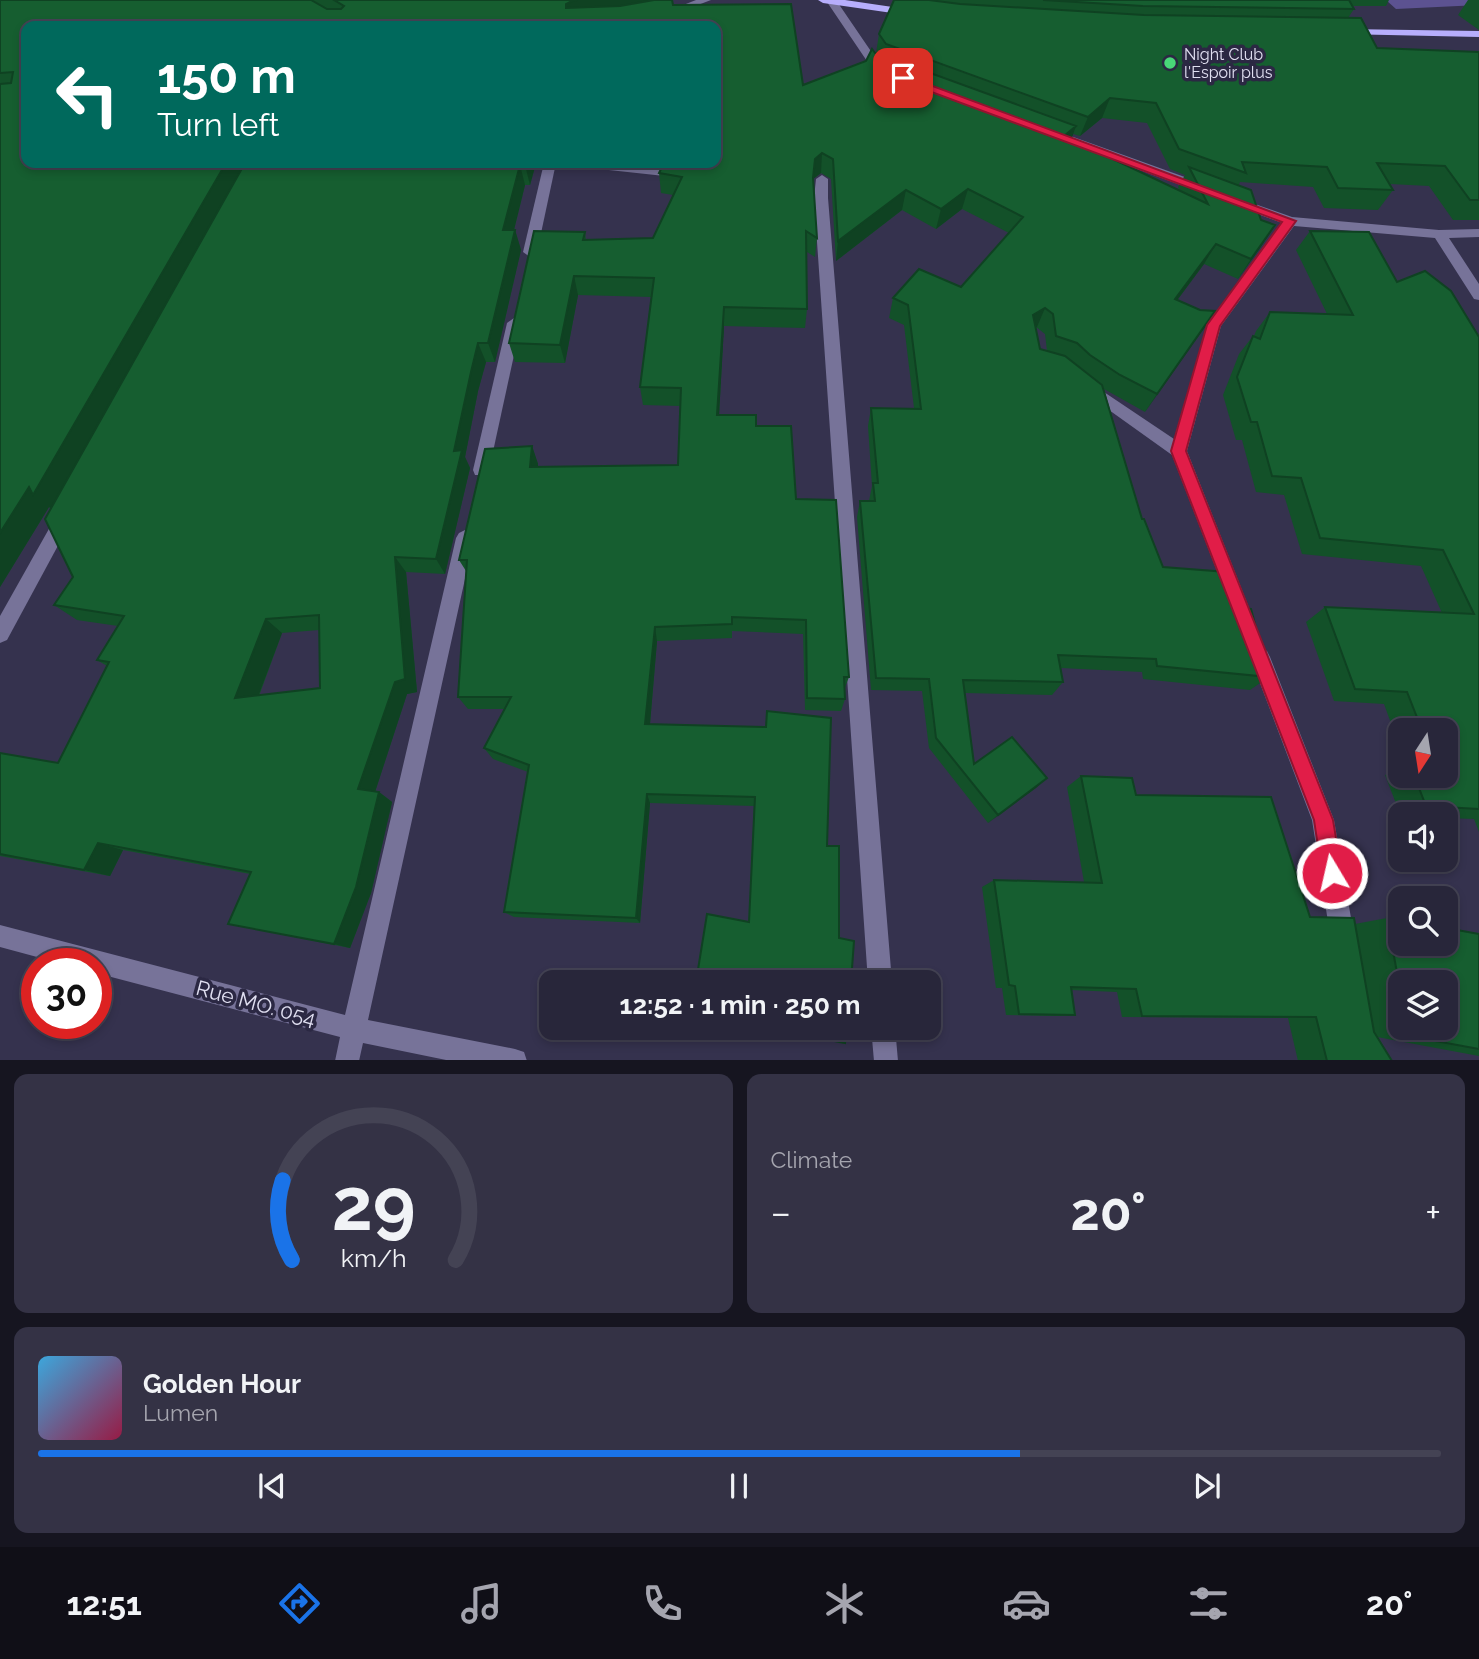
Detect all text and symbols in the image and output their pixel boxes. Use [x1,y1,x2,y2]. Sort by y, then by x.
place label: Night Club l'Espoir plus [1184,45,1273,82]
text: 150 m [157,47,296,104]
pin [873,48,933,108]
icon: left [42,49,133,140]
marker: Night Club l'Espoir plus [1162,55,1178,71]
icon: arrive [884,59,922,97]
text: Turn left [157,106,279,143]
north arrow [1388,718,1458,788]
map controls [1388,718,1458,1040]
button: sound [1388,802,1458,872]
position arrow [1295,836,1369,910]
button: search [1388,886,1458,956]
speed limit sign: 30 [21,948,112,1039]
button: layers [1388,970,1458,1040]
street label: Rue MO. 054 [194,975,318,1031]
text: 12:52 · 1 min · 250 m [620,990,860,1020]
text: Climate [771,1146,852,1173]
text: 29 [331,1162,415,1247]
text: 20° [1070,1181,1146,1242]
text: − [771,1190,791,1235]
text: + [1425,1190,1441,1235]
text: km/h [340,1242,406,1272]
text: Golden Hour [143,1369,301,1399]
text: Lumen [143,1399,218,1426]
icon: previous [253,1467,291,1505]
icon: pause [720,1467,758,1505]
icon: next [1188,1467,1226,1505]
icon: directions [275,1579,324,1628]
icon: music [457,1579,506,1628]
icon: phone [638,1579,687,1628]
icon: climate [820,1579,869,1628]
icon: car [1002,1579,1051,1628]
icon: filters [1184,1579,1233,1628]
text: 12:51 [66,1585,142,1622]
text: 20° [1366,1585,1412,1622]

